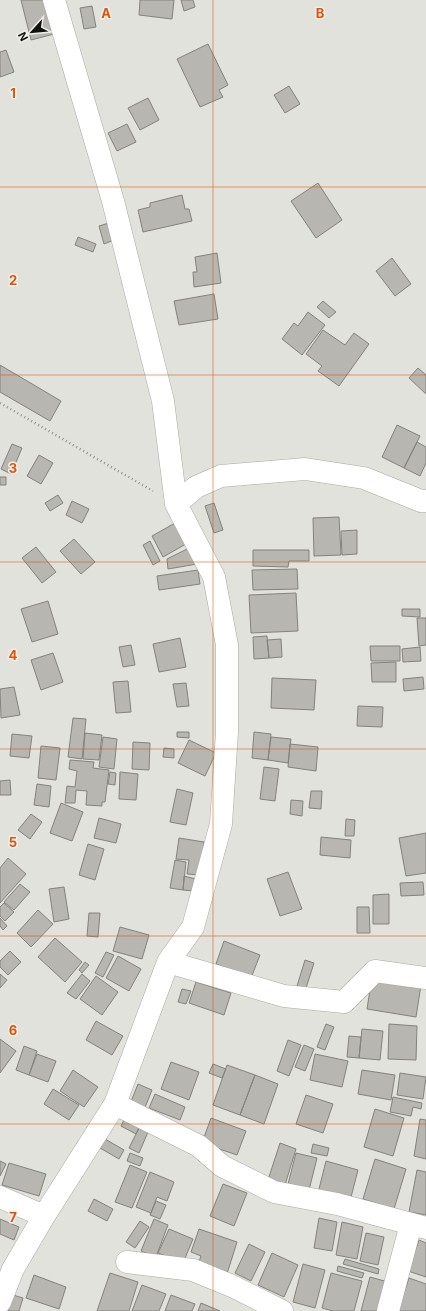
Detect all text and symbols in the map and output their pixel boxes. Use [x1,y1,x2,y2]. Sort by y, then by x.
text: A [101,5,111,21]
text: B [316,5,325,21]
north arrow [12,12,52,52]
text: N [15,30,31,43]
text: 1 [10,85,16,101]
text: 2 [9,272,17,288]
text: 3 [9,460,17,476]
text: 4 [9,647,18,663]
text: 5 [9,834,17,850]
text: 6 [9,1022,17,1038]
text: 7 [9,1209,17,1225]

